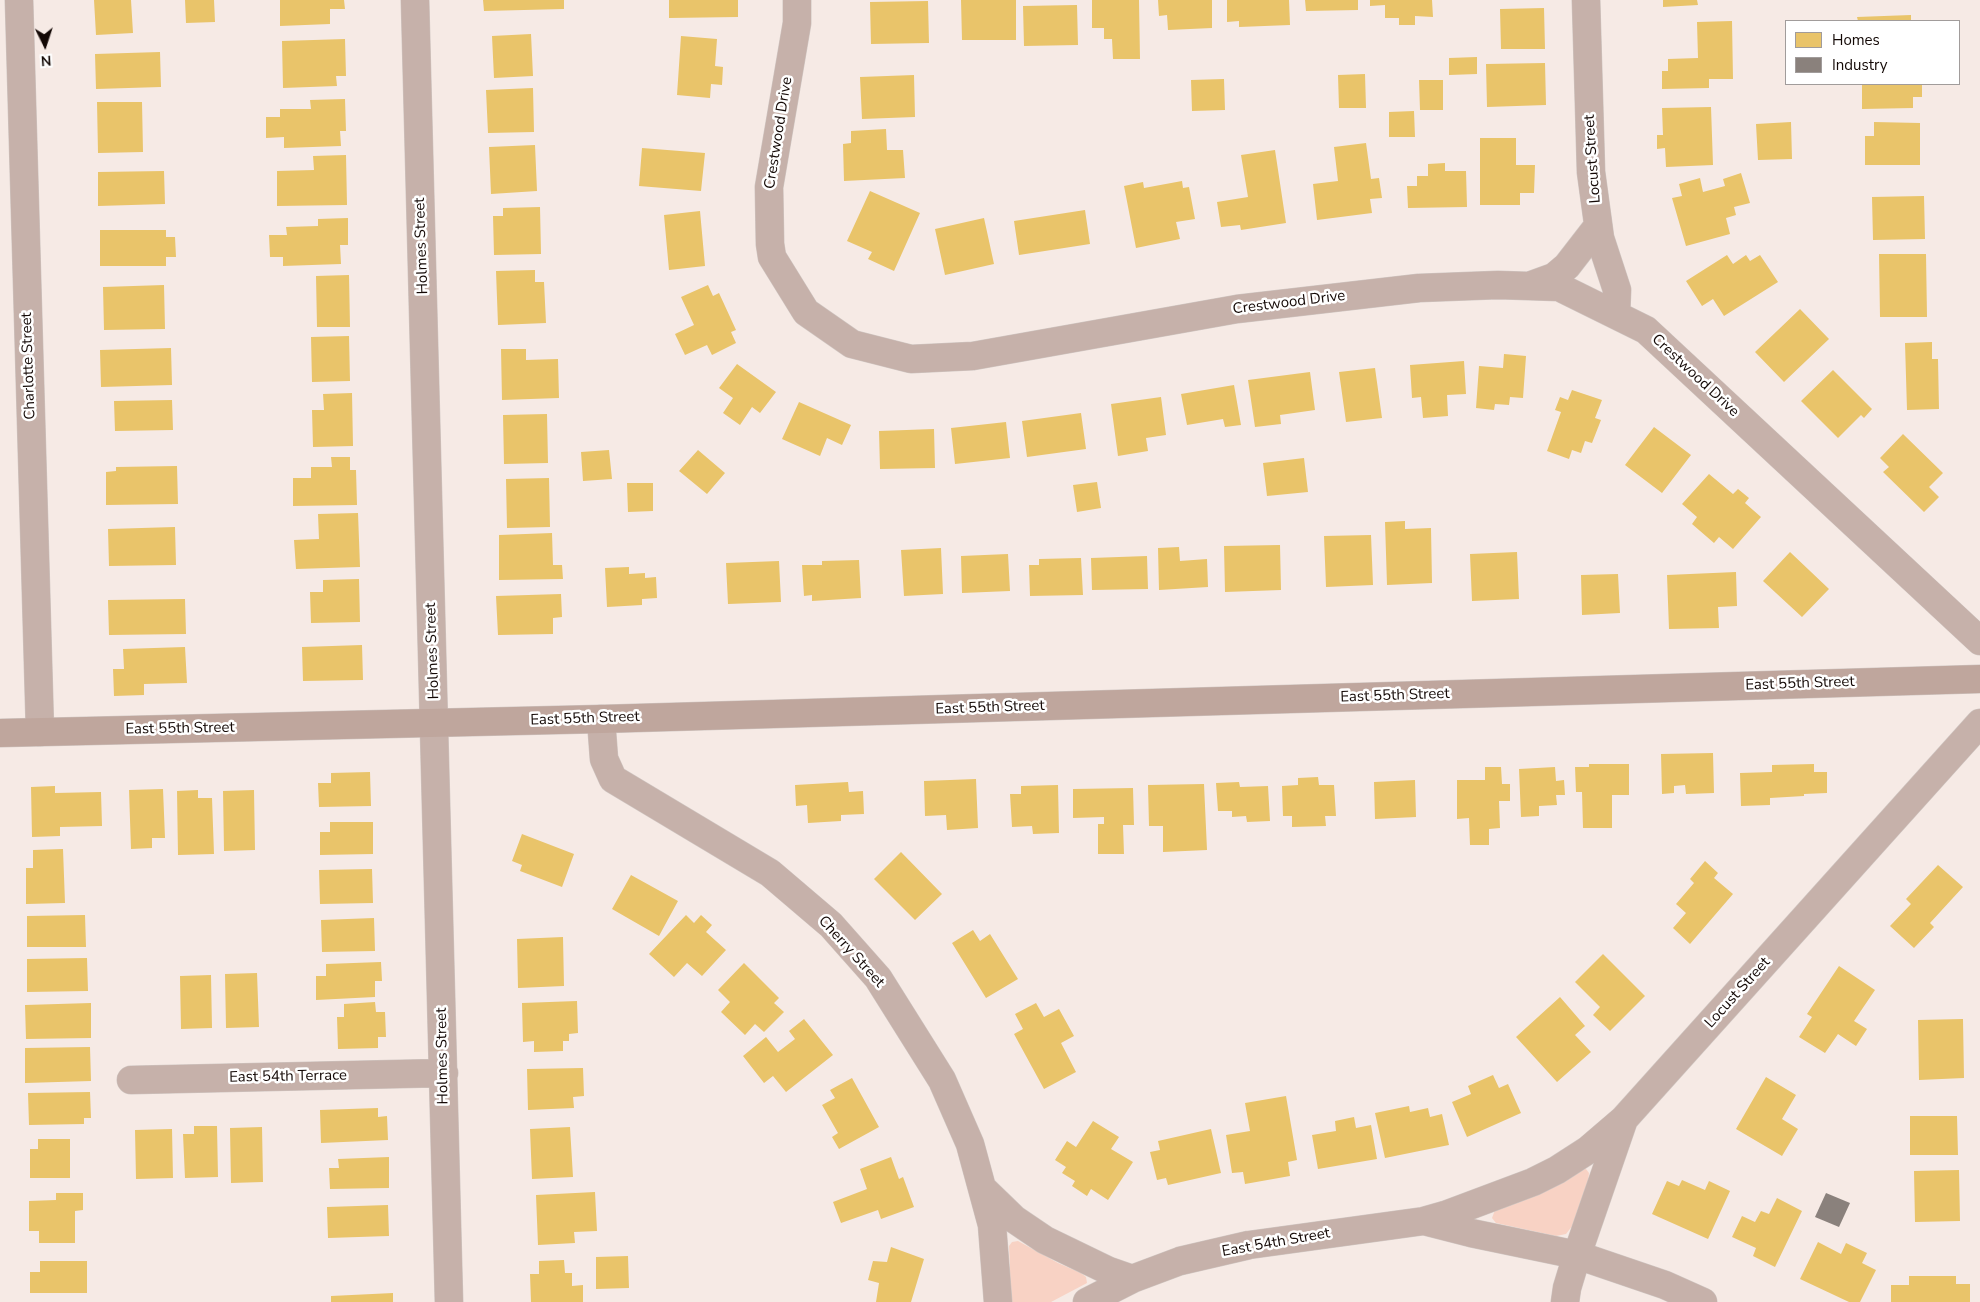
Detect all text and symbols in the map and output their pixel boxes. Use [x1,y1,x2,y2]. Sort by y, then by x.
north arrow [20,20,70,70]
legend [1785,20,1960,85]
text: Homes [1832,30,1880,50]
text: N [40,51,52,70]
text: Industry [1832,55,1887,75]
street label: Crestwood Drive [761,76,797,190]
street label: Locust Street [1581,114,1605,204]
street label: Holmes Street [411,197,433,295]
street label: Crestwood Drive [1232,287,1346,319]
street label: Charlotte Street [18,312,40,420]
street label: Crestwood Drive [1647,331,1743,421]
street label: Holmes Street [422,602,444,700]
street label: East 55th Street [1745,673,1855,695]
street label: East 55th Street [1340,685,1450,707]
street label: East 55th Street [935,697,1045,719]
street label: East 55th Street [530,708,640,730]
street label: East 55th Street [125,719,235,739]
street label: Cherry Street [814,912,888,992]
street label: Locust Street [1702,954,1774,1032]
street label: Holmes Street [433,1007,453,1105]
street label: East 54th Terrace [229,1067,347,1087]
street label: East 54th Street [1221,1225,1331,1261]

